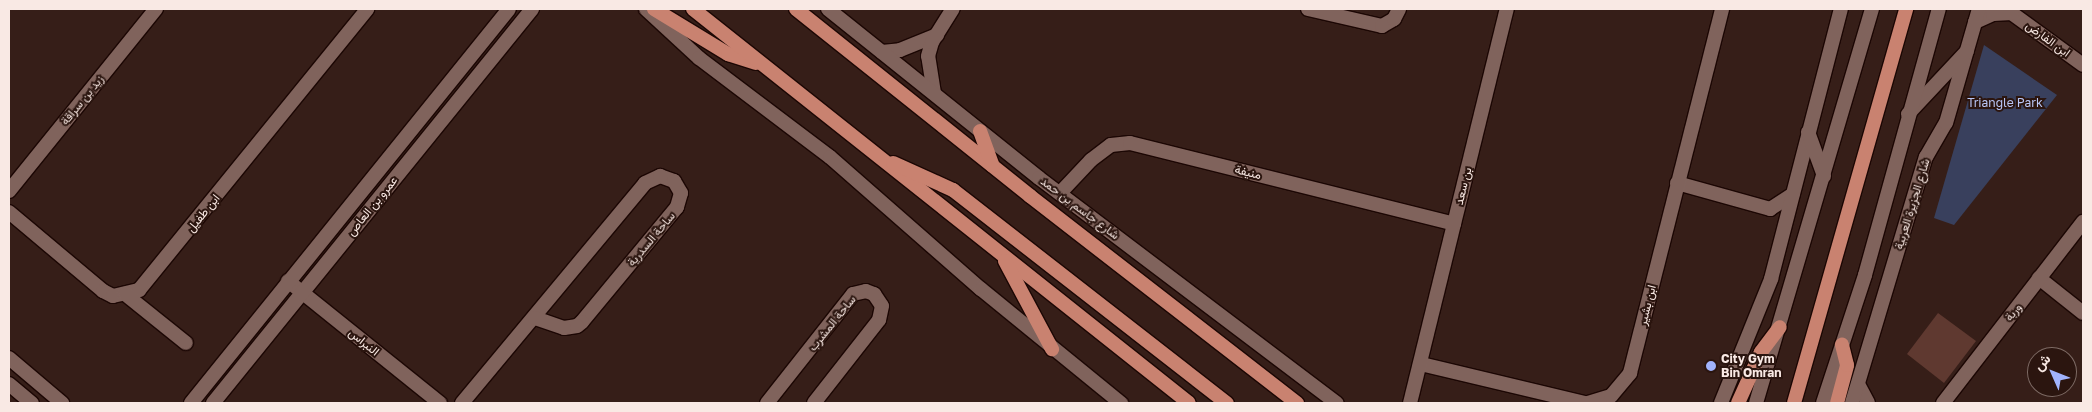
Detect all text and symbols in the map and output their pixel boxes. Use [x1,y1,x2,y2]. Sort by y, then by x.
street label: ابن الفارض [2023,18,2073,60]
street label: زيد بن سراقة [57,72,107,128]
park label: Triangle Park [1967,96,2043,110]
street label: شارع الجزيرة العربية [1891,157,1933,251]
street label: منيفة [1233,162,1263,182]
street label: بن سعد [1451,166,1475,206]
street label: عمرو بن العاص [344,173,400,239]
street label: شارع جاسم بن حمد [1038,174,1122,242]
street label: ابن طفيل [183,191,223,235]
street label: ساحة السدرية [624,209,678,269]
street label: ابن بشير [1635,283,1659,327]
street label: ساحة المشرب [805,292,859,354]
street label: وربة [2002,300,2024,324]
street label: النبراس [346,325,382,359]
north arrow [2027,347,2077,397]
text: ش [2030,350,2054,374]
place label: City Gym Bin Omran [1721,352,1781,380]
marker: City Gym Bin Omran [1705,360,1717,372]

